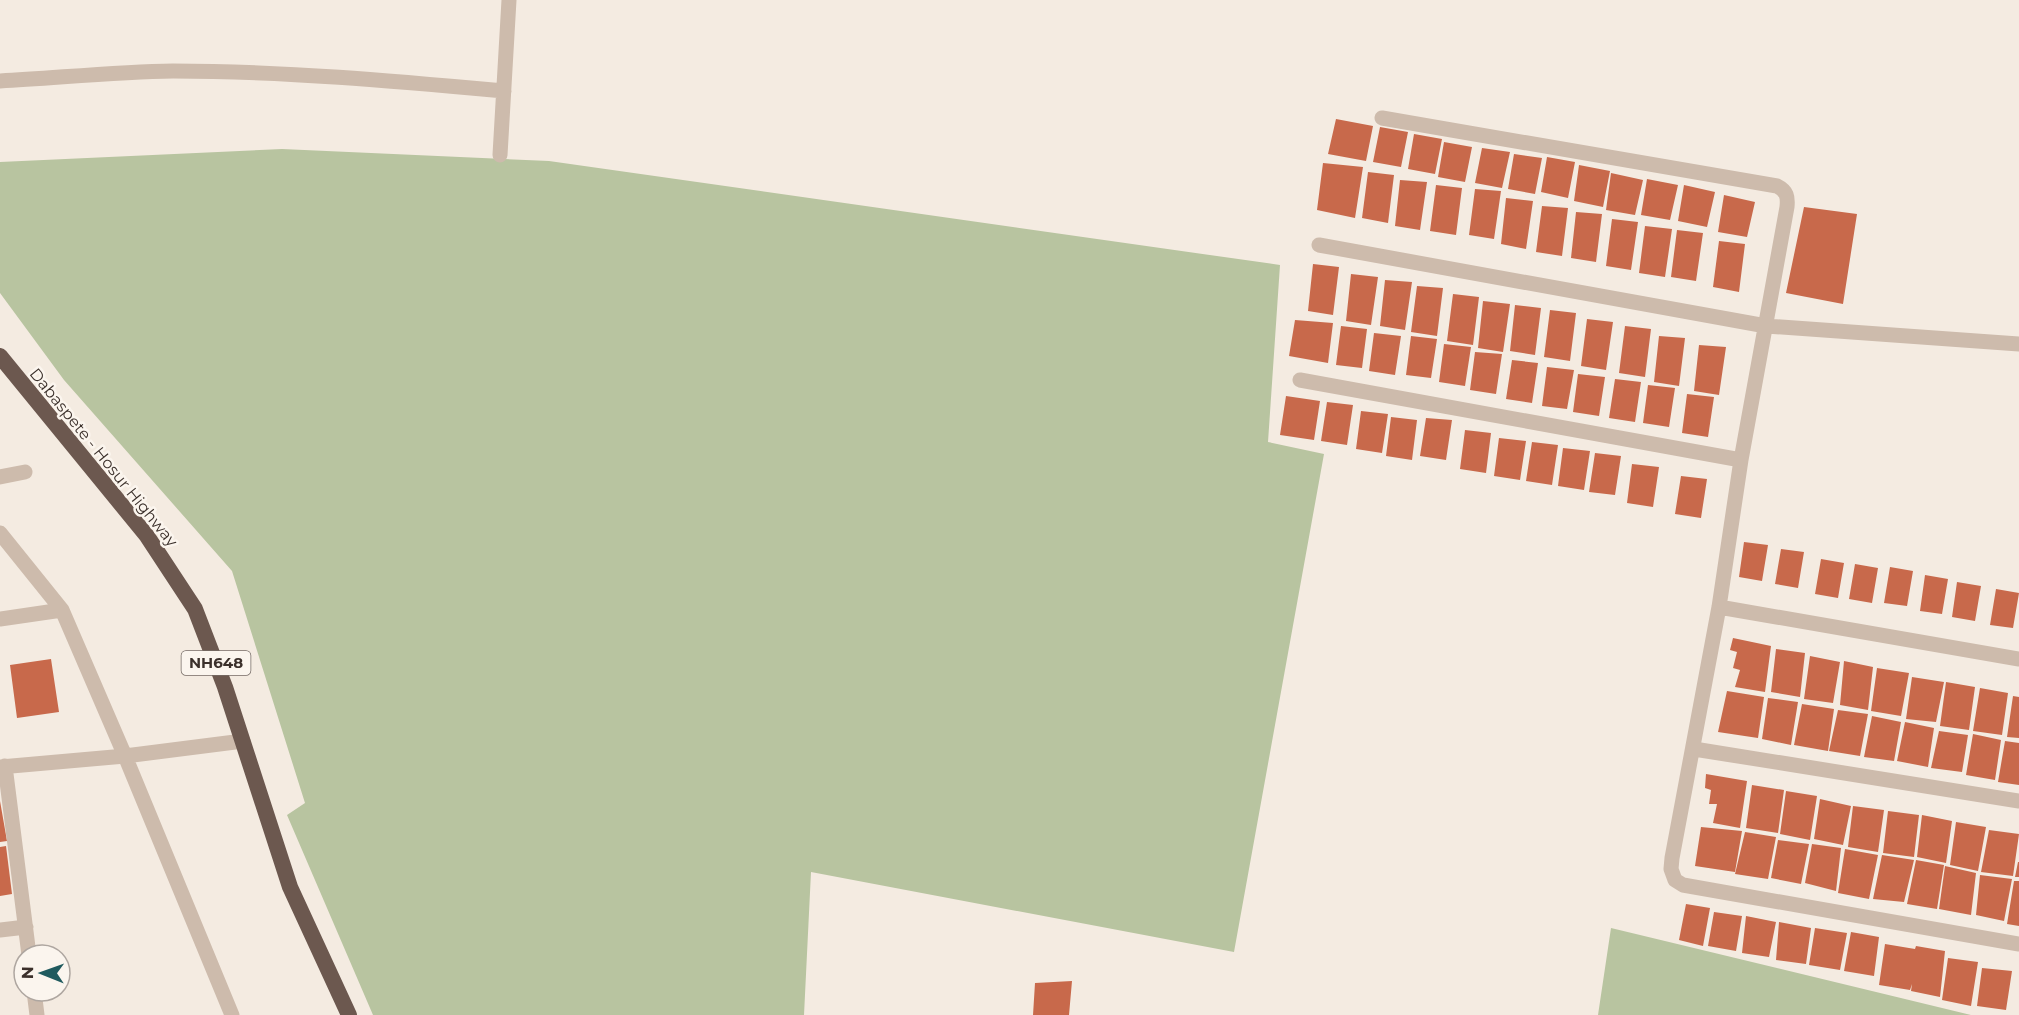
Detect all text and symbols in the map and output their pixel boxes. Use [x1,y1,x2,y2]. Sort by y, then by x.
street label: Dabaspete - Hosur Highway [26,364,182,551]
road number: NH648 [182,651,250,675]
north arrow [12,943,72,1003]
text: N [18,966,37,979]

